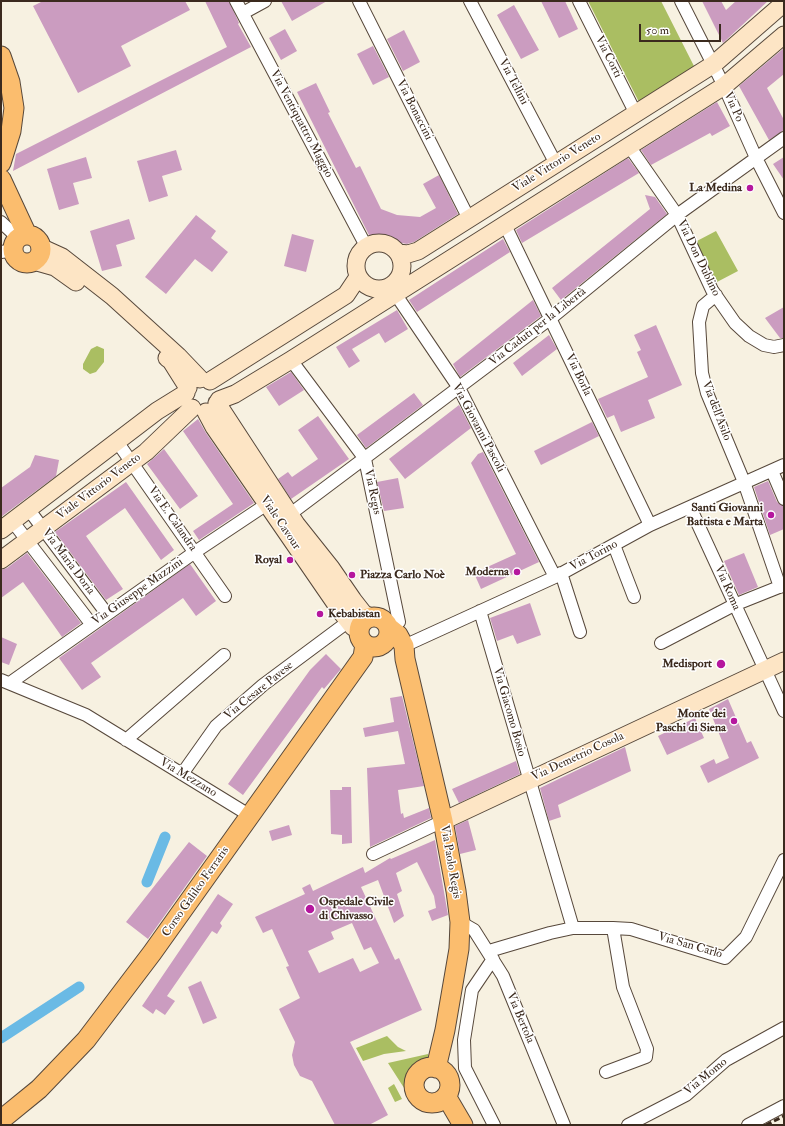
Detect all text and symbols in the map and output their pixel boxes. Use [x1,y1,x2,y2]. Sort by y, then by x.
scale bar [641,16,723,42]
text: 50 m [646,23,669,38]
street label: Via Corti [591,34,625,80]
street label: Via Tellini [495,56,531,108]
street label: Via Ventiquattro Maggio [267,68,335,180]
street label: Via Bonaccini [393,77,435,143]
street label: Via Po [720,90,746,124]
street label: Viale Vittorio Veneto [510,130,604,196]
place label: La Medina [689,181,742,195]
marker: La Medina [745,183,755,193]
street label: Via Don Dublino [673,217,723,299]
street label: Via Caduti per la Libertà [487,285,589,369]
street label: Via Borla [562,352,594,398]
street label: Via dell'Asilo [698,379,734,443]
street label: Via Giovanni Pascoli [448,381,508,475]
street label: Viale Vittorio Veneto [54,451,144,523]
street label: Via Regis [360,468,384,516]
street label: Via E. Calandra [144,484,200,554]
street label: Viale Cavour [257,493,303,553]
place label: Santi Giovanni Battista e Marta [686,501,763,529]
marker: Santi Giovanni Battista e Marta [766,510,776,520]
street label: Via Maria Doria [39,526,97,598]
street label: Via Torino [568,537,620,575]
place label: Royal [255,553,282,567]
street label: Via Giuseppe Mazzini [90,555,186,629]
marker: Royal [285,555,295,565]
street label: Via Roma [711,563,743,613]
place label: Moderna [465,565,509,579]
marker: Moderna [512,567,522,577]
place label: Piazza Carlo Noè [360,568,445,582]
marker: Piazza Carlo Noè [347,570,357,580]
place label: Kebabistan [328,607,380,621]
marker: Kebabistan [315,609,325,619]
place label: Medisport [662,657,712,671]
marker: Medisport [715,658,727,670]
street label: Via Cesare Pavese [222,659,296,723]
street label: Via Giacomo Bosio [489,666,529,758]
place label: Monte dei Paschi di Siena [656,707,726,735]
marker: Monte dei Paschi di Siena [729,716,739,726]
street label: Via Demetrio Cosola [529,729,627,785]
street label: Via Mezzano [157,755,219,801]
street label: Via Paolo Regis [436,824,464,900]
street label: Corso Galileo Ferraris [159,844,233,940]
place label: Ospedale Civile di Chivasso [319,895,394,923]
marker: Ospedale Civile di Chivasso [304,903,316,915]
street label: Via San Carlo [656,930,724,962]
street label: Via Bertola [503,990,537,1046]
street label: Via Momo [682,1055,730,1099]

